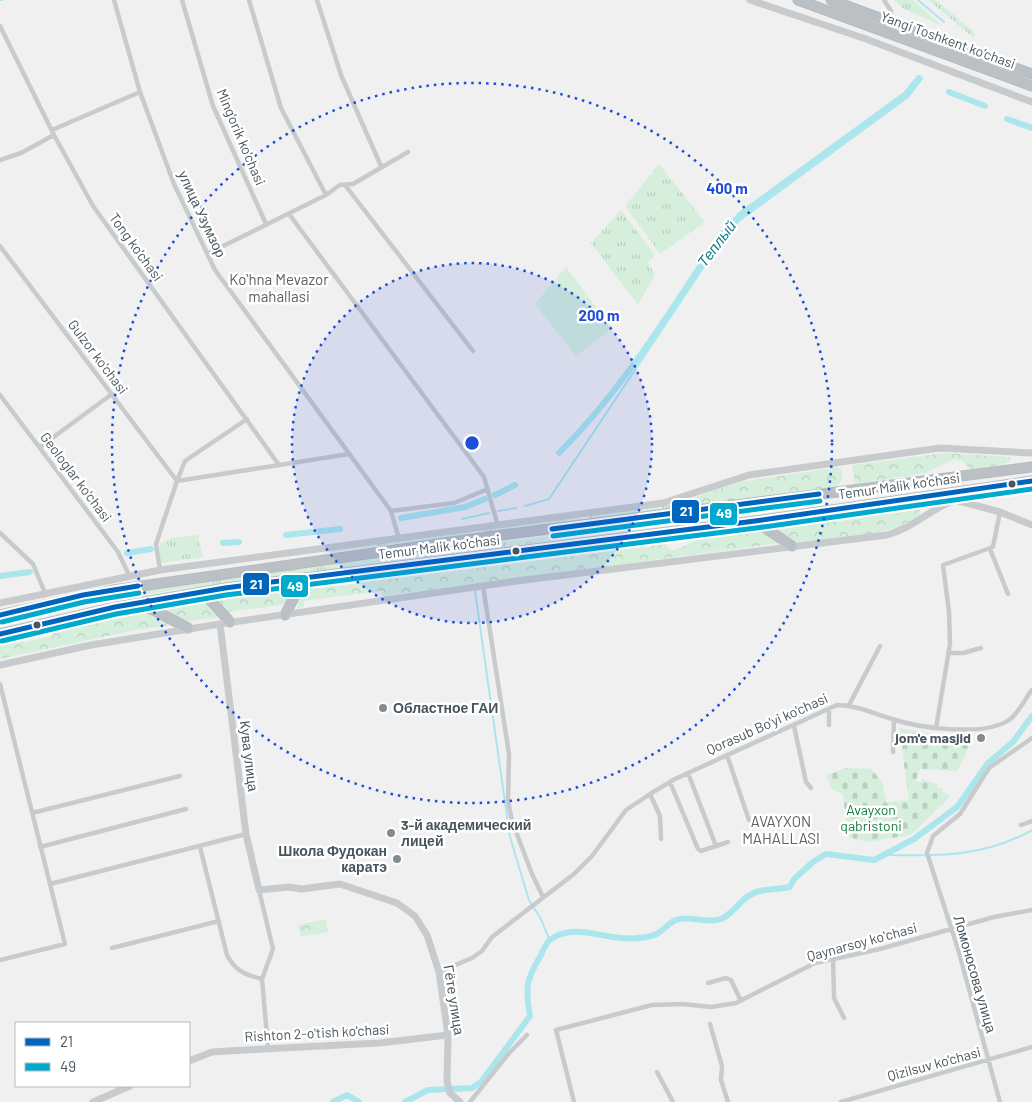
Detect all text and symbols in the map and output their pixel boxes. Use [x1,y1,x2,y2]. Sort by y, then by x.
street label: Yangi Toshkent ko‘chasi [878,7,1018,72]
street label: Ming'orik ko'chasi [213,86,269,188]
street label: улица Узумзор [175,168,230,260]
text: 400 m [706,179,748,197]
street label: Tong ko'chasi [106,209,167,284]
water label: Теплый [693,216,740,270]
district label: Koʻhna Mevazor mahallasi [229,270,329,305]
text: 200 m [578,306,620,324]
street label: Gulzor ko'chasi [65,316,132,397]
street label: Geologlar ko'chasi [37,428,116,525]
centre of rings [463,434,481,452]
street label: Temur Malik ko'chasi [837,469,961,502]
unlabelled marker [1007,479,1017,489]
line badge: 21 [671,499,700,524]
text: 21 [680,502,692,519]
line badge: 49 [709,502,738,526]
text: 49 [716,504,732,521]
street label: Temur Malik ko'chasi [377,531,501,562]
unlabelled marker [511,546,521,556]
line badge: 21 [242,572,270,596]
line badge: 49 [280,574,309,598]
text: 21 [250,575,262,592]
text: 49 [287,577,303,594]
unlabelled marker [32,620,42,630]
street label: Qorasub Bo'yi ko'chasi [703,689,830,758]
place label: Областное ГАИ [393,699,498,716]
marker: Областное ГАИ [377,702,389,714]
street label: Кува улица [237,719,262,793]
place label: jom'e masjid [894,729,971,746]
marker: jom'e masjid [975,732,987,744]
park label: Avayxon qabristoni [840,801,902,834]
district label: AVAYXON MAHALLASI [742,812,820,847]
place label: 3-й академический лицей [401,816,531,849]
marker: 3-й академический лицей [385,827,397,839]
place label: Школа Фудокан каратэ [278,842,387,875]
marker: Школа Фудокан каратэ [391,853,403,865]
street label: Ломоносова улица [951,913,1000,1035]
street label: Qaynarsoy koʻchasi [805,919,919,964]
street label: Гёте улица [441,964,468,1036]
street label: Rishton 2-o'tish ko'chasi [244,1020,390,1045]
legend [15,1022,190,1087]
text: 21 [60,1032,73,1050]
street label: Qizilsuv ko'chasi [885,1043,982,1084]
text: 49 [60,1057,76,1075]

